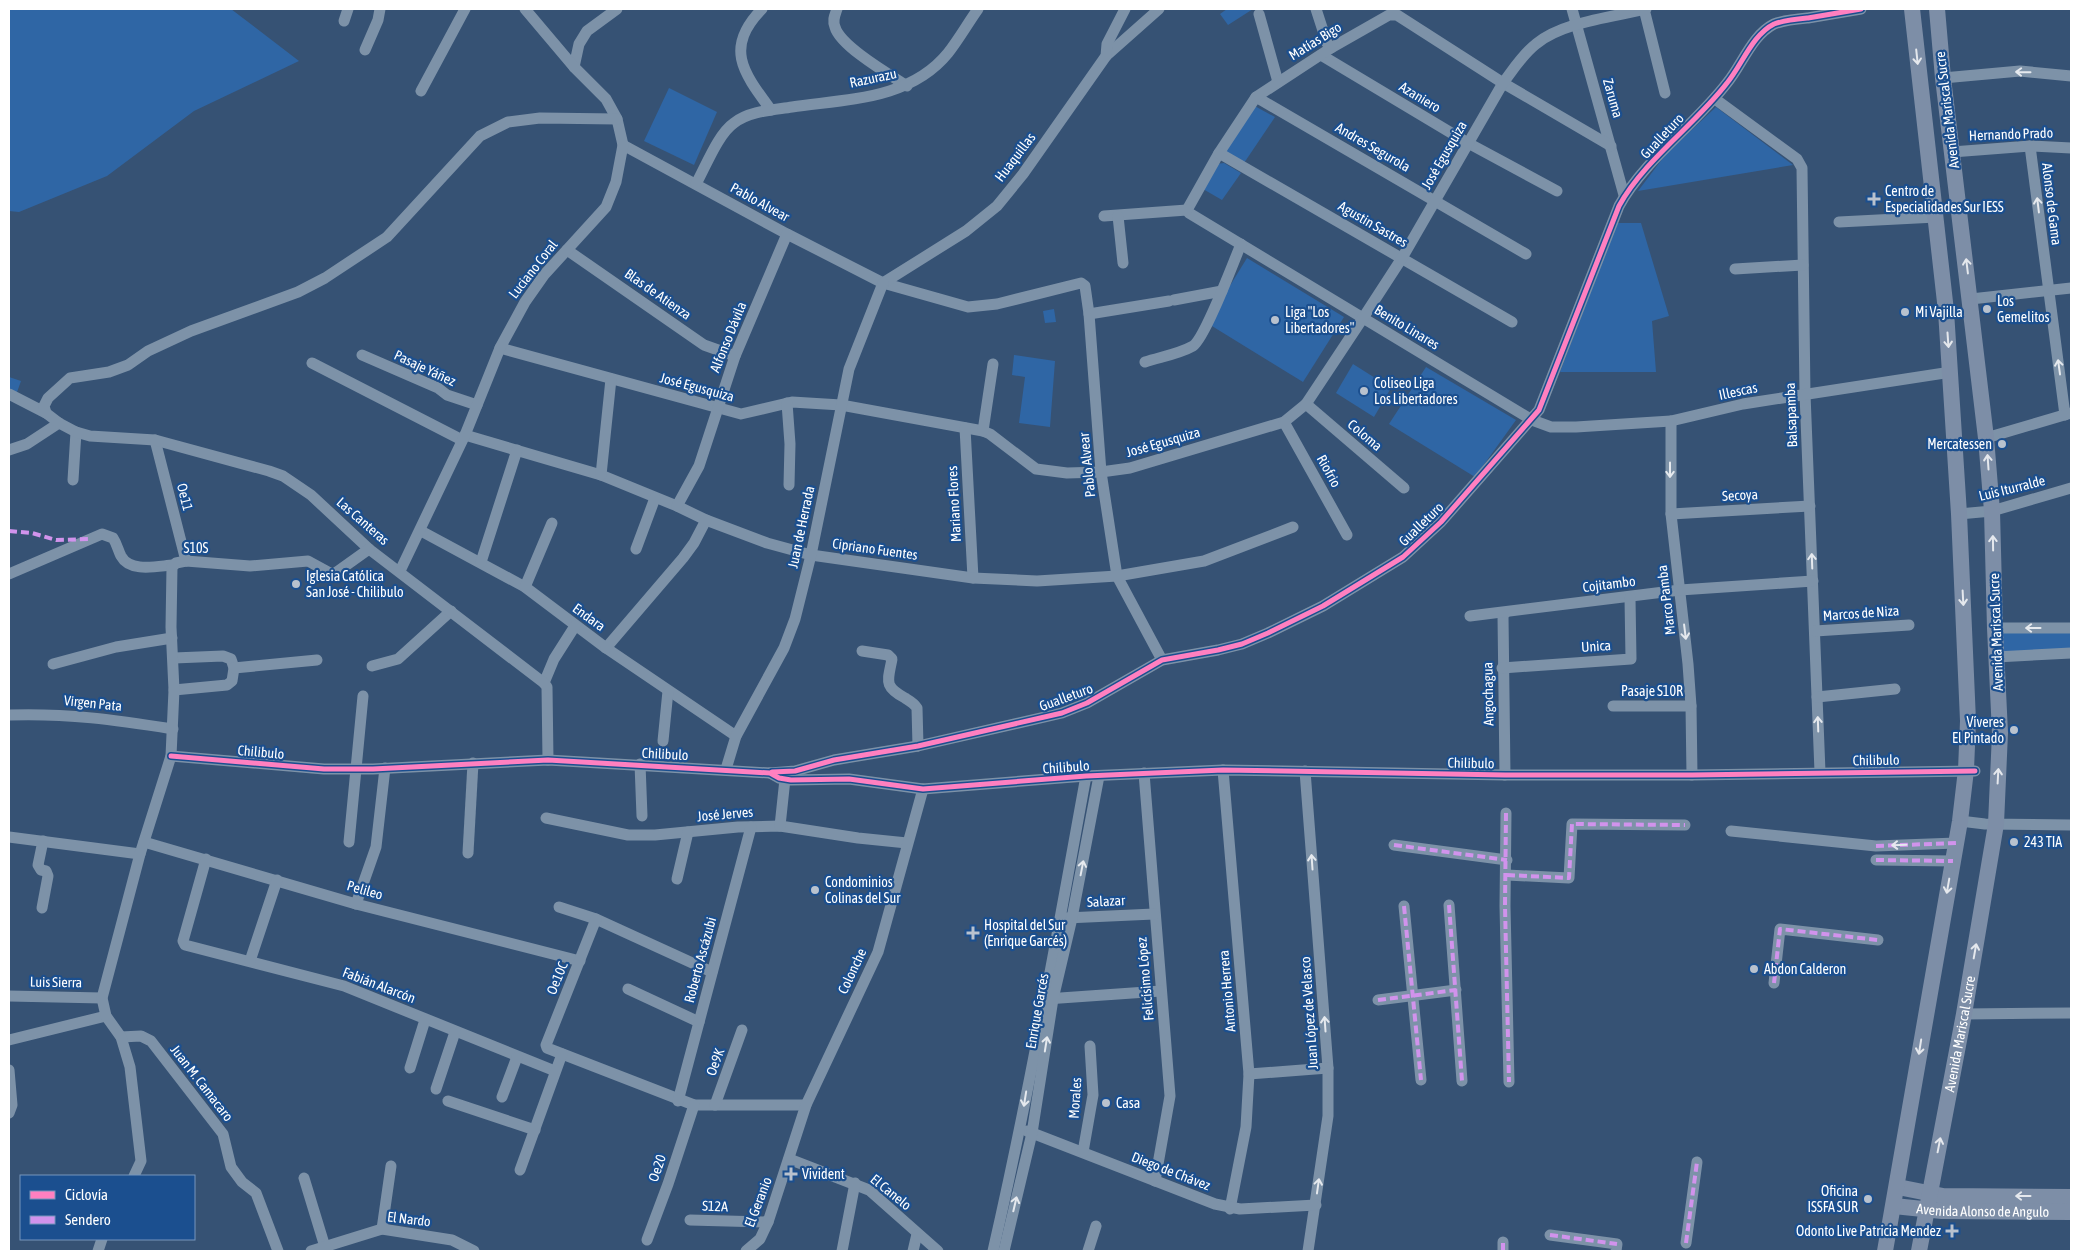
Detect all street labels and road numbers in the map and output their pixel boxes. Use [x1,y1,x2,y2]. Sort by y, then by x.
street label: Matías Bigo [1286,19,1344,63]
street label: Avenida Mariscal Sucre [1932,51,1962,169]
street label: Razurazu [848,65,898,91]
street label: Zaruma [1600,76,1626,120]
street label: Azaniero [1396,78,1444,116]
street label: Gualleturo [1637,110,1687,162]
street label: José Egusquiza [1418,118,1470,192]
street label: Andres Segurola [1333,119,1413,175]
street label: Hernando Prado [1969,125,2053,143]
street label: Huaquillas [991,129,1039,185]
street label: Alonso de Gama [2039,162,2065,246]
street label: Pablo Alvear [728,179,793,225]
street label: Agustin Sastres [1336,198,1411,250]
street label: Luciano Coral [505,237,561,301]
street label: Blas de Atienza [622,265,694,323]
street label: Alfonso Dávila [707,299,749,375]
street label: Benito Linares [1372,301,1442,353]
street label: Pasaje Yáñez [392,347,458,389]
street label: José Egusquiza [658,369,736,405]
street label: Illescas [1717,379,1759,403]
street label: Balsapamba [1782,382,1800,448]
street label: Coloma [1345,416,1385,454]
street label: José Egusquiza [1124,424,1202,460]
street label: Pablo Alvear [1076,431,1098,498]
street label: Riofrio [1314,452,1344,490]
street label: Mariano Flores [944,465,964,542]
street label: Luis Iturralde [1977,472,2047,504]
street label: Oe11 [174,482,196,512]
street label: Juan de Herrada [784,484,818,570]
street label: Secoya [1722,486,1758,504]
street label: Las Canteras [334,494,392,548]
street label: Gualleturo [1395,499,1447,549]
street label: Cipriano Fuentes [831,535,919,563]
street label: S10S [184,540,209,556]
street label: Marco Pamba [1654,564,1678,636]
street label: Cojitambo [1582,573,1636,595]
street label: Avenida Mariscal Sucre [1986,573,2006,691]
street label: Endara [570,600,608,634]
street label: Marcos de Niza [1822,602,1900,624]
street label: Unica [1580,637,1612,655]
street label: Angochagua [1479,662,1497,726]
street label: Gualleturo [1037,680,1095,714]
street label: Pasaje S10R [1621,683,1683,699]
street label: Virgen Pata [63,692,123,714]
street label: Chilibulo [237,742,285,762]
street label: Chilibulo [641,745,689,763]
street label: Chilibulo [1852,752,1900,768]
street label: Chilibulo [1447,755,1495,771]
street label: Chilibulo [1042,757,1090,777]
street label: José Jerves [696,804,754,824]
street label: Pelileo [345,877,385,903]
street label: Salazar [1086,892,1126,910]
street label: Roberto Ascázubi [681,915,719,1005]
street label: Felicísimo López [1133,937,1157,1021]
street label: Colonche [835,946,869,996]
street label: Antonio Herrera [1215,949,1239,1033]
street label: Juan López de Velasco [1297,956,1321,1070]
street label: Oe10C [543,959,571,997]
street label: Fabián Alarcón [340,964,418,1006]
street label: Enrique Garcés [1022,972,1052,1050]
street label: Luis Sierra [30,974,82,990]
street label: Avenida Mariscal Sucre [1941,974,1978,1093]
street label: Juan M. Camacaro [167,1042,237,1124]
street label: Oe9K [703,1046,727,1078]
street label: Morales [1066,1077,1084,1119]
street label: Diego de Chávez [1129,1149,1213,1193]
street label: Oe20 [645,1152,669,1184]
street label: El Canelo [867,1171,915,1213]
street label: El Geranio [741,1175,775,1229]
street label: S12A [702,1198,728,1214]
street label: Avenida Alonso de Angulo [1916,1200,2049,1220]
street label: El Nardo [386,1208,432,1230]

